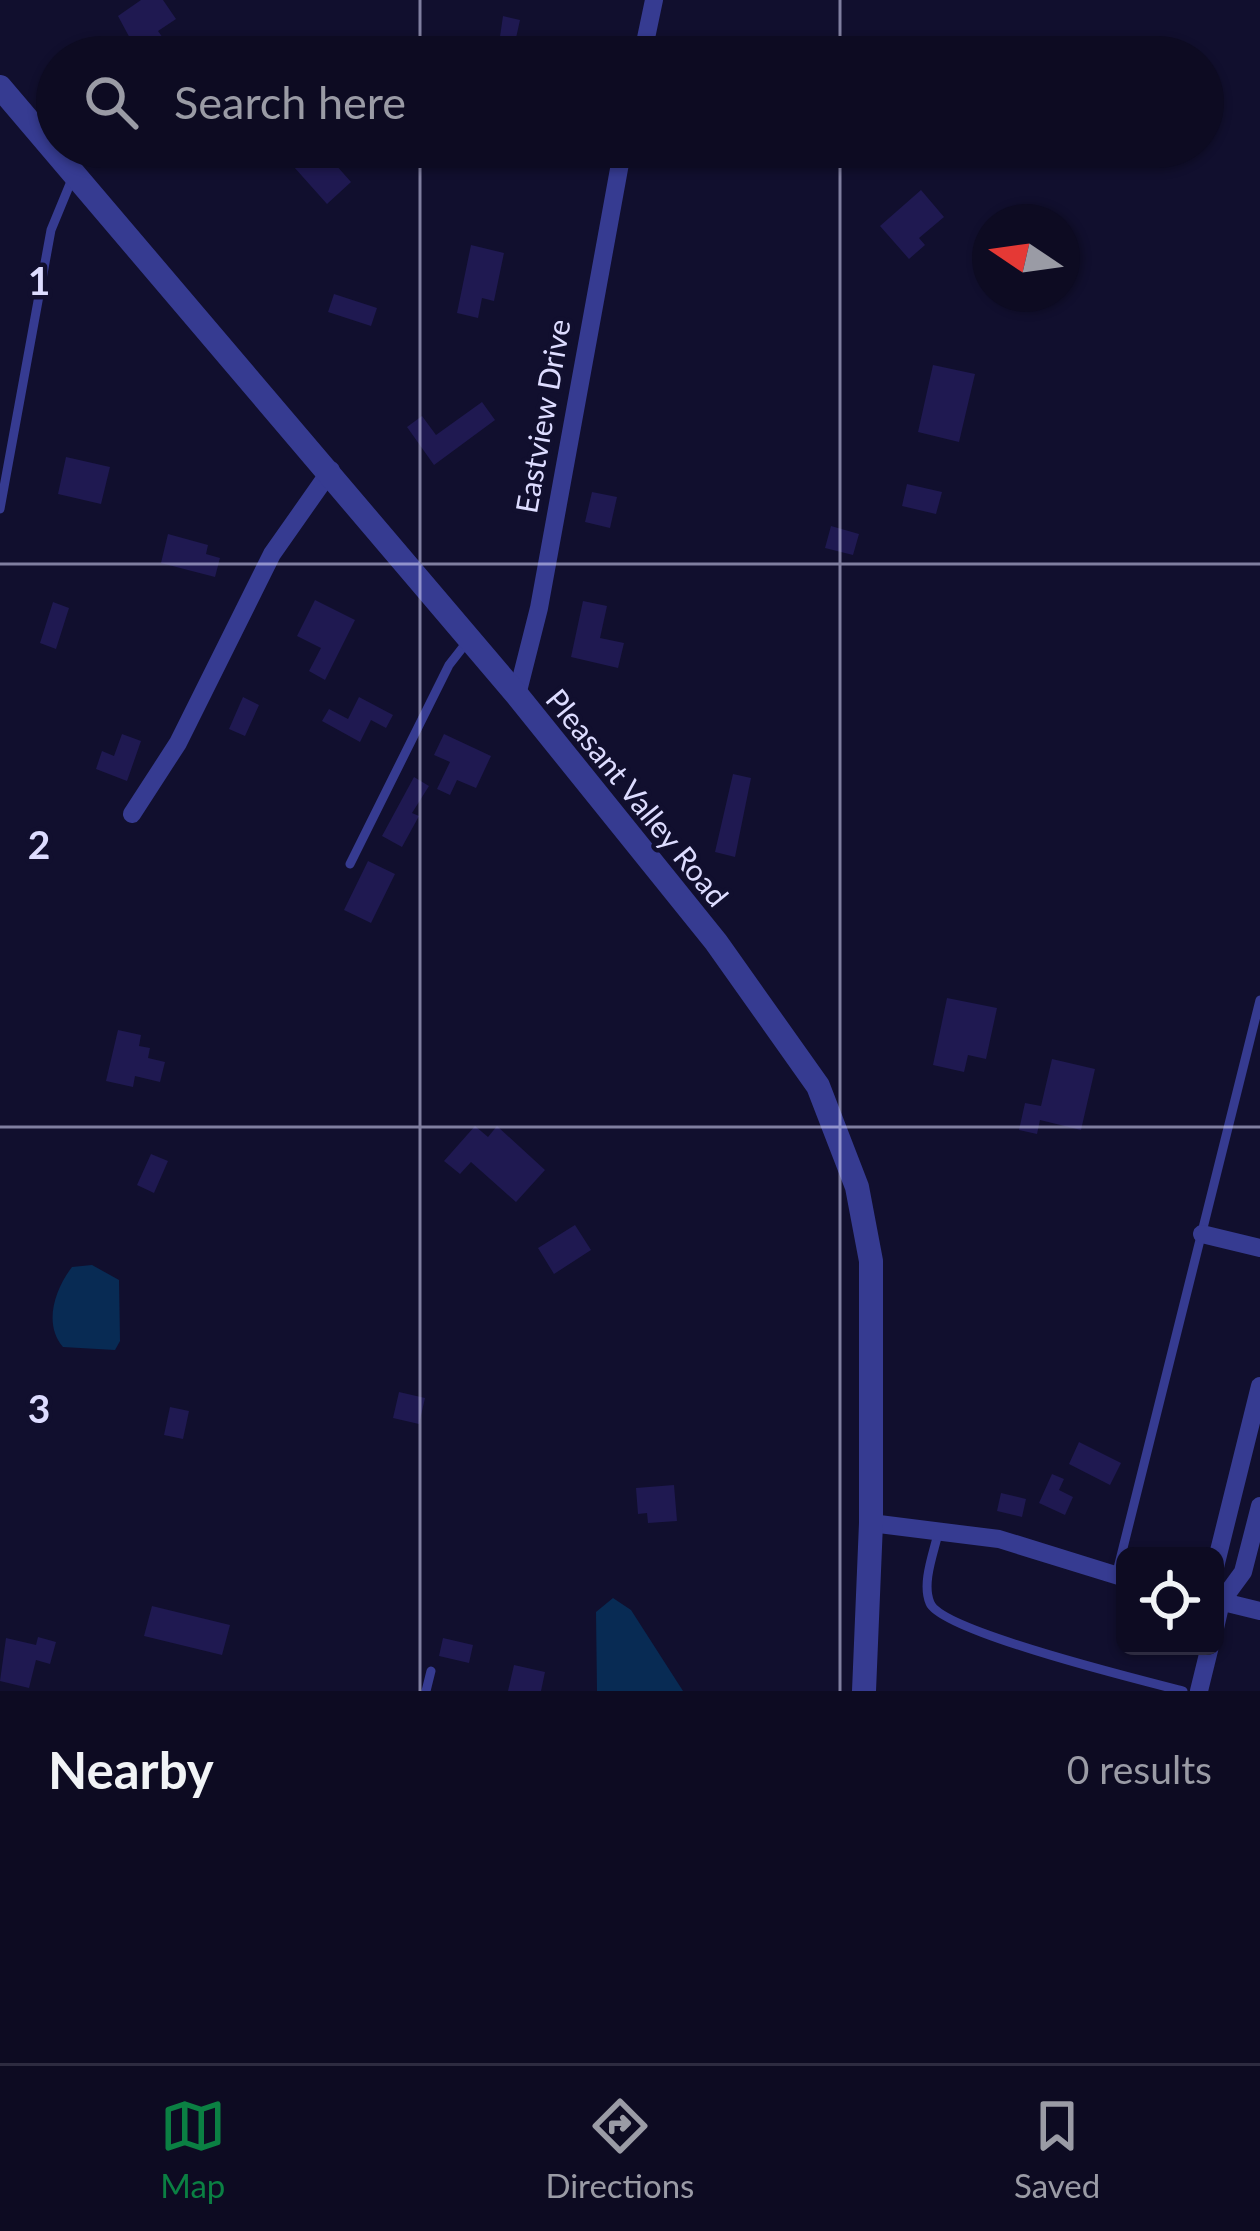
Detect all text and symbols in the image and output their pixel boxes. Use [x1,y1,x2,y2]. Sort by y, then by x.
search box [36,36,1224,168]
icon: search [78,69,144,135]
text: Search here [174,75,406,129]
north arrow [972,204,1080,312]
text: 1 [28,257,50,303]
street label: Eastview Drive [507,316,577,516]
street label: Pleasant Valley Road [539,681,737,913]
text: 2 [28,821,50,867]
text: 3 [28,1385,50,1431]
map controls [1116,1547,1224,1655]
button: locate [1116,1547,1224,1655]
text: Nearby [48,1739,214,1800]
text: 0 results [1067,1746,1212,1792]
tab: Map [160,2093,226,2205]
tab: Directions [545,2093,694,2205]
tab: Saved [1014,2093,1100,2205]

